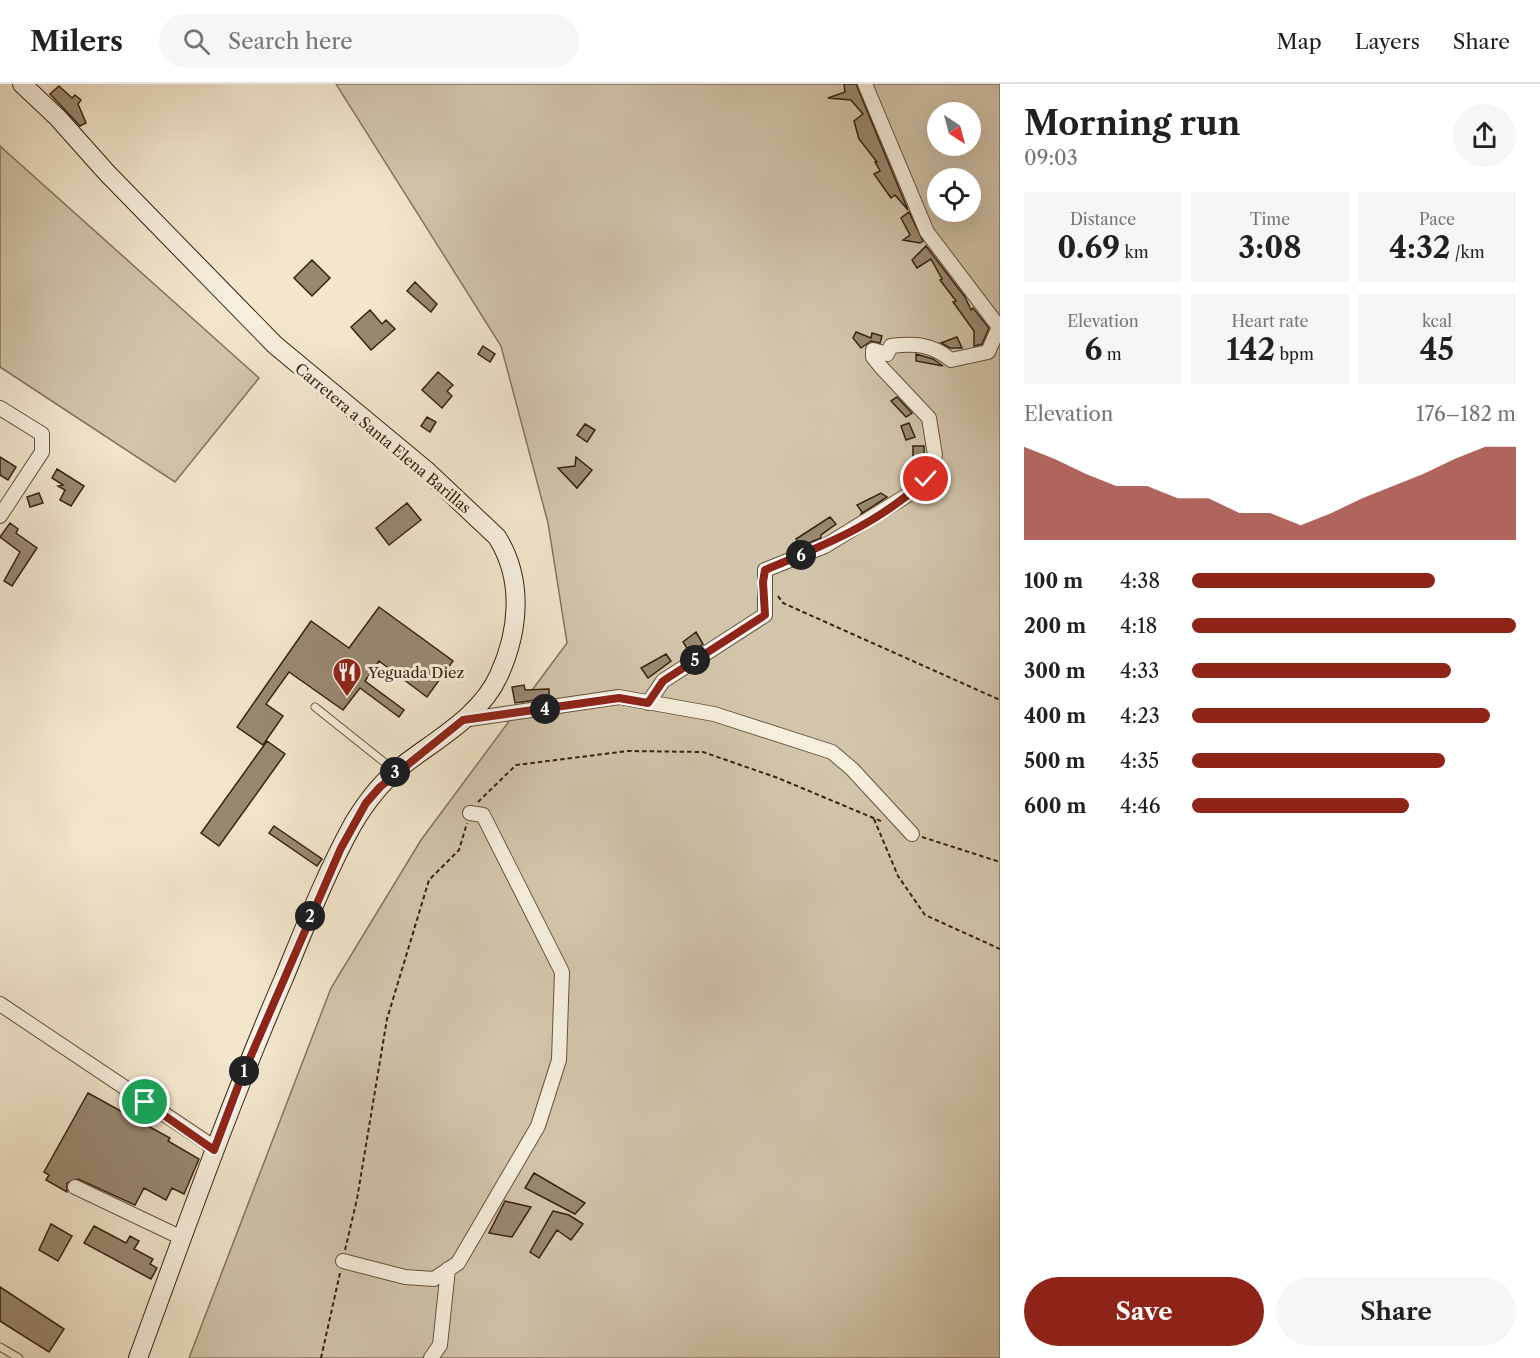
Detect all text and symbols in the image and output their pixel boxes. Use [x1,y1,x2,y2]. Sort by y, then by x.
search box [159,14,579,68]
text: Milers [30,24,123,58]
icon: search [180,25,213,58]
text: Search here [228,28,353,55]
text: Map [1277,29,1322,54]
text: Layers [1355,29,1420,54]
text: Share [1453,29,1510,54]
north arrow [927,102,981,156]
map controls [927,102,981,222]
text: Morning run [1024,103,1240,144]
button: share [1453,104,1516,167]
text: 09:03 [1024,146,1078,170]
button: locate [927,168,981,222]
text: Distance [1070,209,1136,229]
text: Time [1250,209,1290,229]
text: Pace [1419,209,1455,229]
text: 0.69 [1057,229,1120,266]
text: 3:08 [1238,229,1302,266]
text: 4:32 [1389,229,1451,266]
text: km [1120,242,1149,262]
text: /km [1451,242,1485,262]
text: Elevation [1067,311,1139,331]
text: Heart rate [1231,311,1309,331]
text: kcal [1422,311,1452,331]
text: 6 [1084,331,1102,368]
text: 142 [1226,331,1275,368]
text: 45 [1420,331,1454,368]
text: m [1102,344,1122,364]
text: bpm [1275,344,1314,364]
street label: Carretera a Santa Elena Barillas [291,359,475,517]
text: Elevation [1024,402,1113,426]
text: 176–182 m [1416,402,1516,426]
pin [900,453,951,504]
icon: check [909,462,942,495]
pin: 6 [786,540,816,570]
text: 6 [796,545,806,565]
text: 100 m [1024,569,1083,593]
text: 4:38 [1120,569,1160,593]
text: 200 m [1024,614,1086,638]
text: 4:18 [1120,614,1157,638]
pin: 5 [680,645,710,675]
text: 5 [691,650,699,670]
restaurant icon: Yeguada Diez [331,656,363,698]
text: 300 m [1024,659,1086,683]
text: 4:33 [1120,659,1159,683]
place label: Yeguada Diez [367,663,464,682]
pin: 4 [530,694,560,724]
text: 4 [540,699,550,719]
text: 400 m [1024,704,1086,728]
text: 4:23 [1120,704,1160,728]
text: 500 m [1024,749,1085,773]
text: 4:35 [1120,749,1159,773]
pin: 3 [380,757,410,787]
text: 3 [390,762,400,782]
text: 600 m [1024,794,1086,818]
text: 4:46 [1120,794,1160,818]
pin: 2 [295,901,325,931]
text: 2 [305,906,315,926]
pin: 1 [229,1056,259,1086]
text: 1 [240,1061,248,1081]
pin [119,1076,170,1127]
icon: arrive [128,1085,161,1118]
button: Save [1024,1277,1264,1346]
button: Share [1276,1277,1516,1346]

